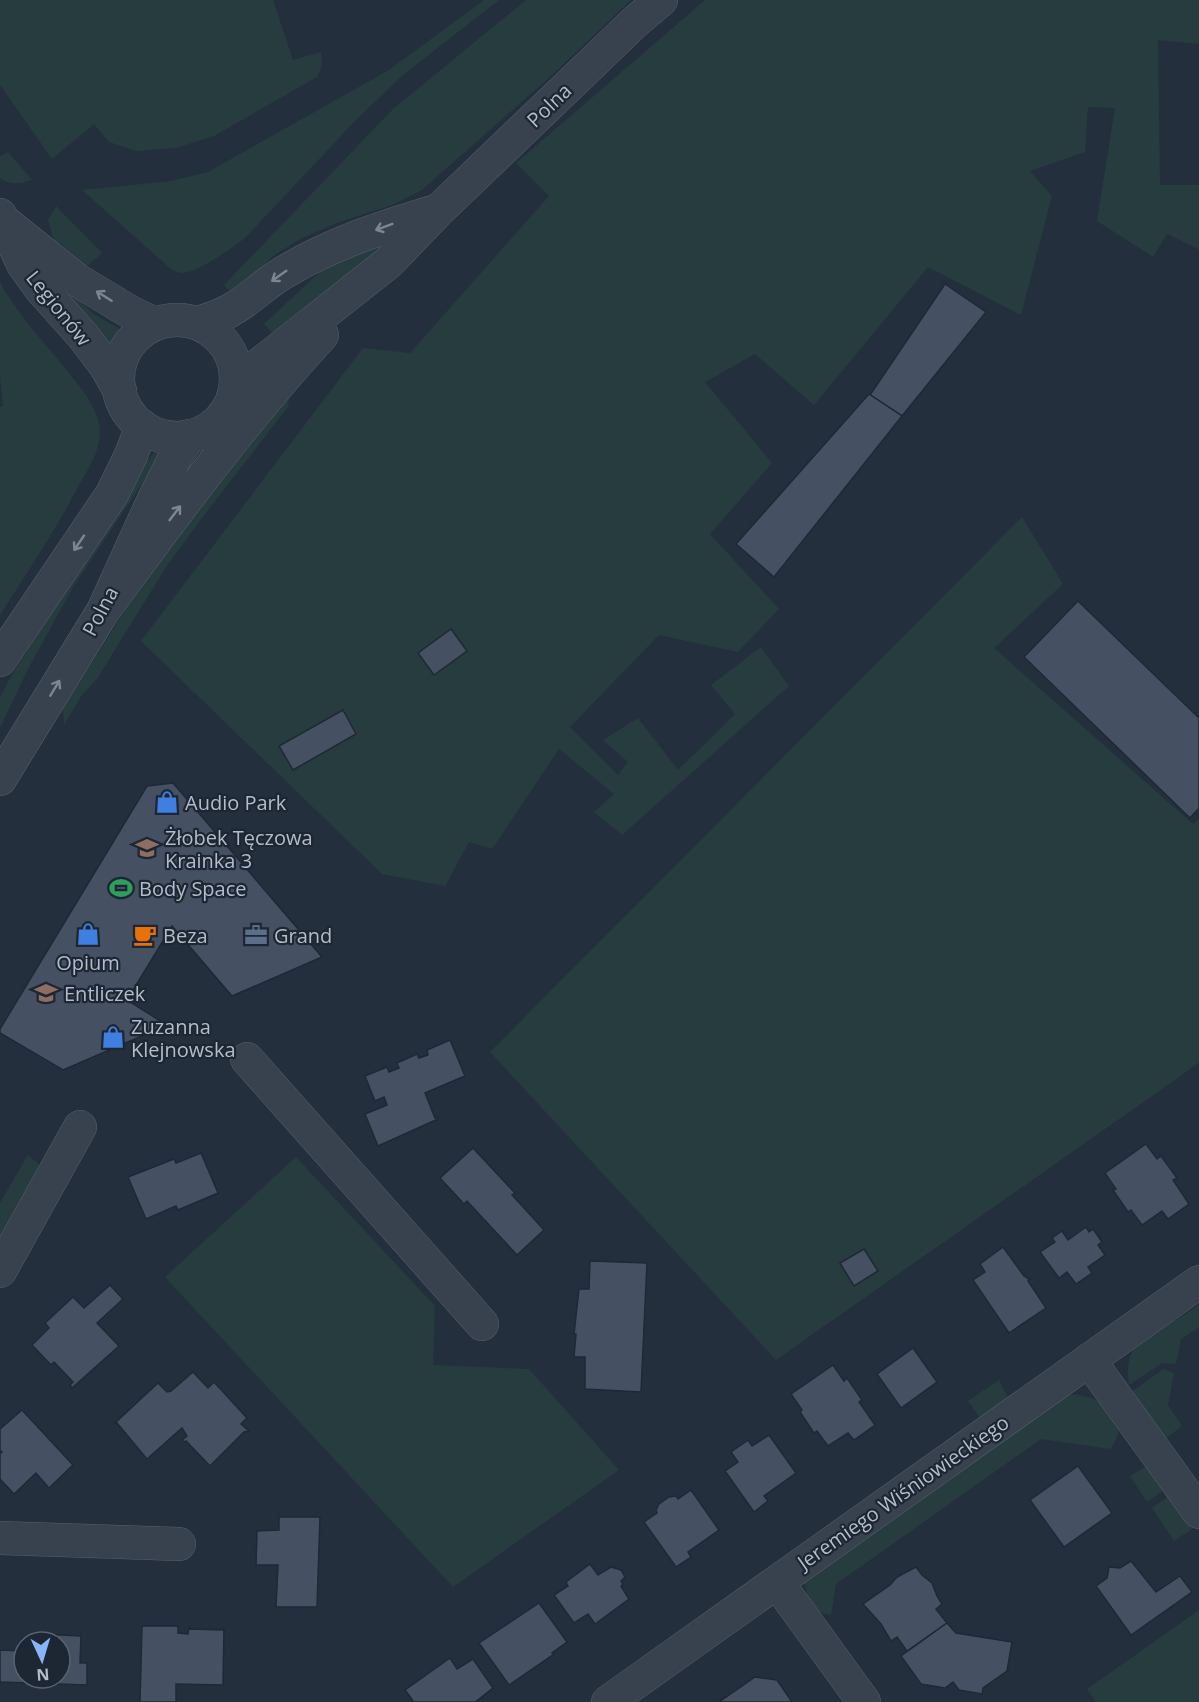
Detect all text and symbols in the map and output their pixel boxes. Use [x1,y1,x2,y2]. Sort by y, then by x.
street label: Polna [521,77,577,133]
one-way arrow [375,223,393,234]
street label: Legionów [20,265,98,352]
one-way arrow [272,270,288,282]
one-way arrow [96,290,113,302]
one-way arrow [169,506,181,522]
one-way arrow [73,534,85,550]
street label: Polna [76,581,124,641]
one-way arrow [50,680,62,697]
shop icon: Audio Park [154,789,180,815]
place label: Audio Park [185,789,287,816]
place label: Żłobek Tęczowa Krainka 3 [165,824,313,874]
school or university icon: Żłobek Tęczowa Krainka 3 [134,835,160,861]
sports icon: Body Space [108,875,134,901]
place label: Body Space [139,875,247,902]
shop icon: Opium [75,921,101,947]
cafe icon: Beza [132,922,158,948]
place label: Beza [163,922,208,949]
office icon: Grand [243,922,269,948]
place label: Grand [274,922,332,949]
place label: Opium [56,949,120,976]
school or university icon: Entliczek [33,980,59,1006]
place label: Entliczek [64,980,146,1007]
place label: Zuzanna Klejnowska [131,1013,236,1063]
shop icon: Zuzanna Klejnowska [100,1024,126,1050]
street label: Jeremiego Wiśniowieckiego [790,1409,1014,1577]
north arrow [12,1630,72,1690]
text: N [36,1664,50,1686]

